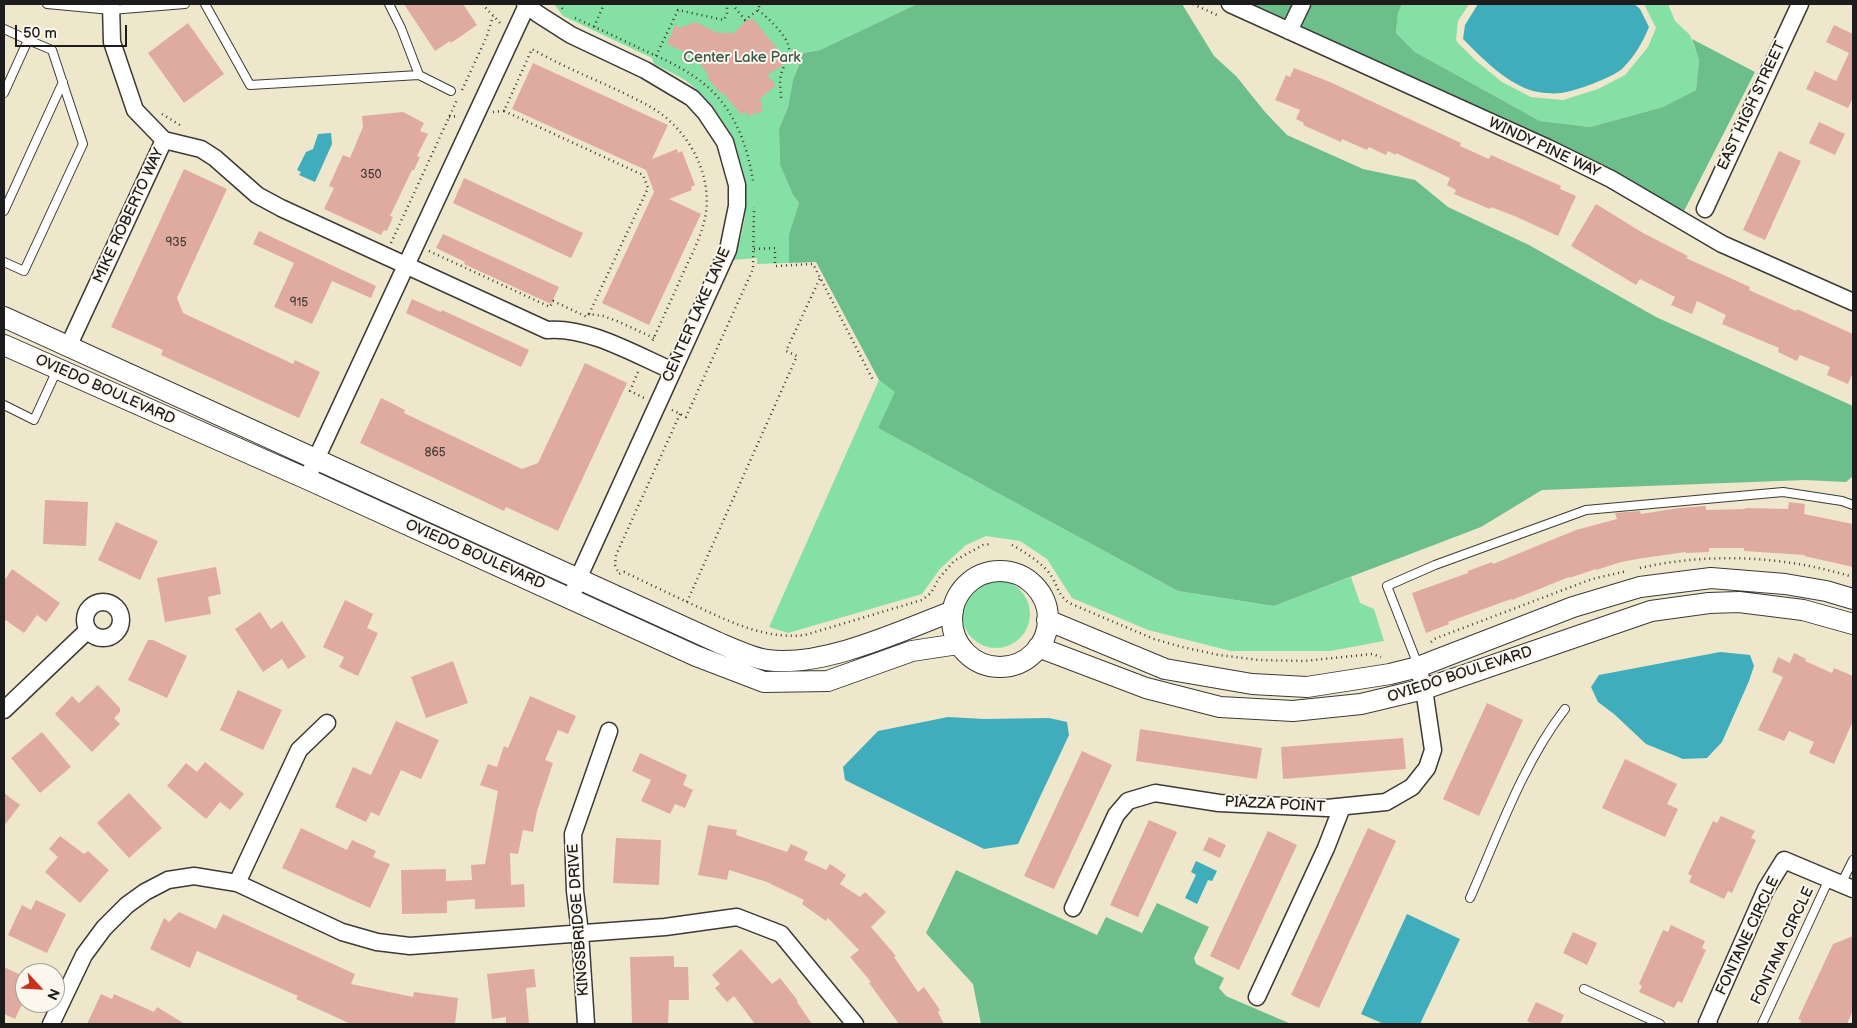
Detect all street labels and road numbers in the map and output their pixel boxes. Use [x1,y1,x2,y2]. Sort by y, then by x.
street label: EAST HIGH STREET [1714,39,1790,173]
street label: WINDY PINE WAY [1485,114,1603,182]
street label: MIKE ROBERTO WAY [90,146,168,286]
street label: CENTER LAKE LANE [659,245,735,385]
street label: OVIEDO BOULEVARD [32,351,178,429]
street label: OVIEDO BOULEVARD [402,516,548,594]
street label: OVIEDO BOULEVARD [1385,643,1535,707]
street label: PIAZZA POINT [1224,793,1326,817]
street label: KINGSBRIDGE DRIVE [565,843,593,997]
street label: FONTANE CIRCLE [1713,874,1783,998]
street label: FONTANA CIRCLE [1748,884,1818,1008]

